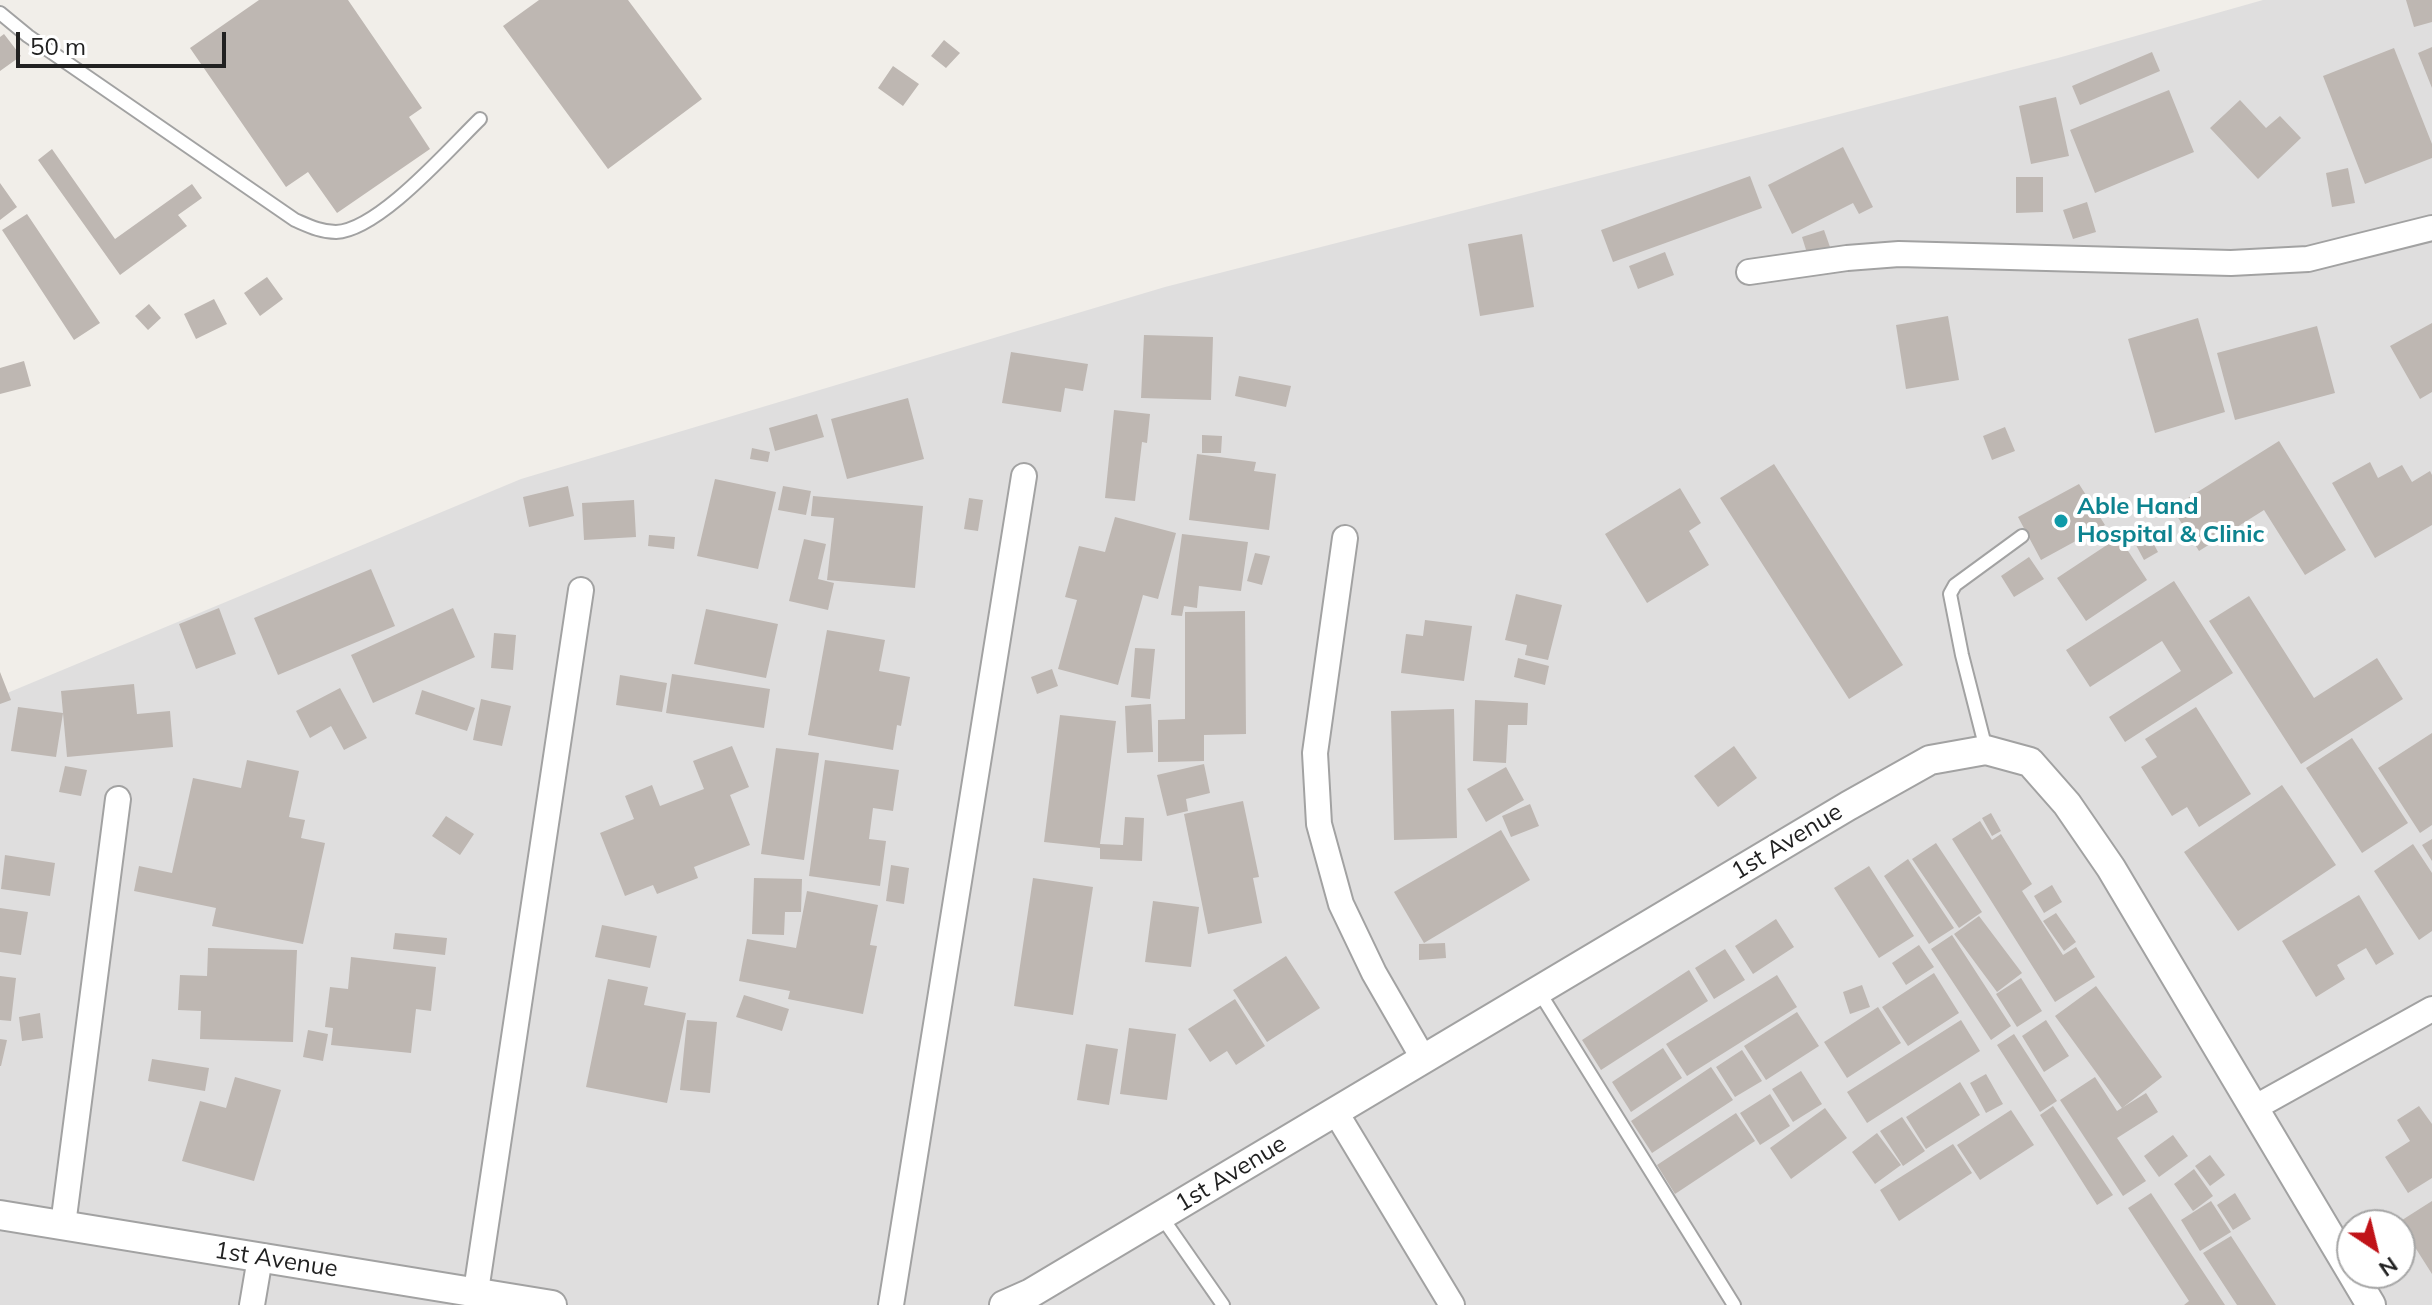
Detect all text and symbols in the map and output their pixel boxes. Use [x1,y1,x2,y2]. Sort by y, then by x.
scale bar [20,16,230,66]
text: 50 m [30,31,86,61]
place label: Able Hand Hospital & Clinic [2077,493,2265,549]
marker: Able Hand Hospital & Clinic [2052,512,2070,530]
street label: 1st Avenue [1726,798,1848,886]
street label: 1st Avenue [1170,1130,1292,1218]
north arrow [2336,1209,2416,1289]
street label: 1st Avenue [212,1236,340,1284]
text: N [2374,1251,2403,1283]

